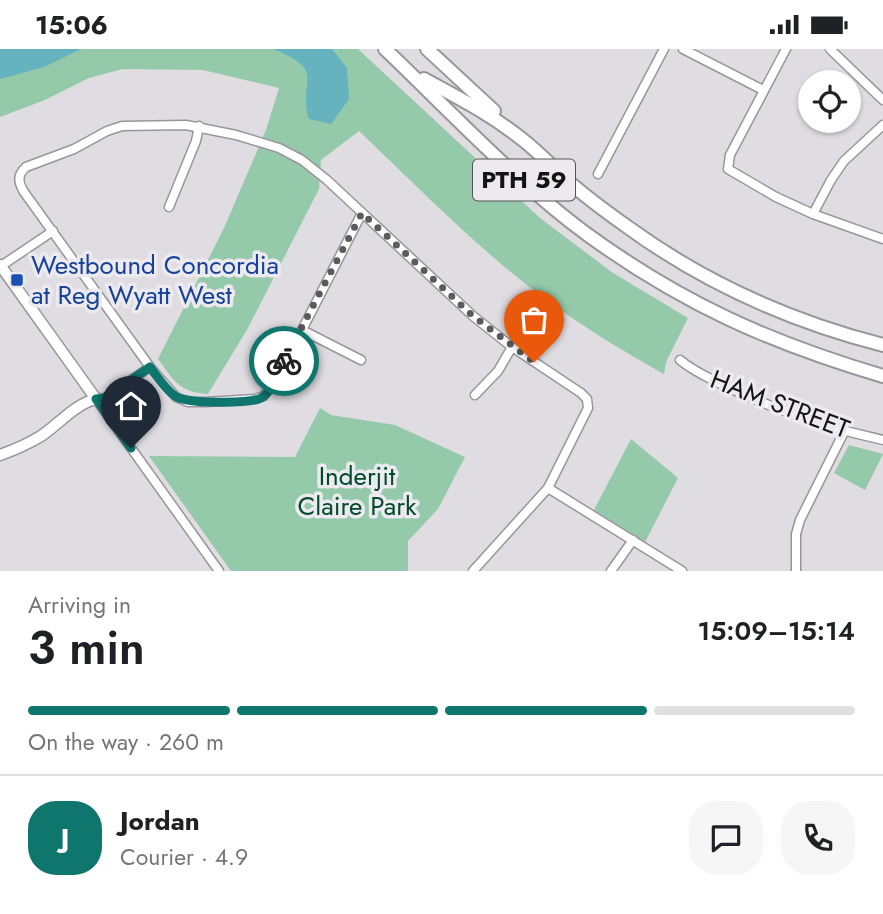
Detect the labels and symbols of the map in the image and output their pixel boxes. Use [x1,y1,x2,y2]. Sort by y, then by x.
road number: PTH 59 [473,159,575,201]
place label: Westbound Concordia at Reg Wyatt West [31,246,279,314]
marker: Westbound Concordia at Reg Wyatt West [9,272,25,288]
pin [504,290,564,362]
courier [249,326,319,396]
street label: HAM STREET [705,360,855,448]
pin [101,376,161,448]
park label: Inderjit Claire Park [297,457,417,525]

